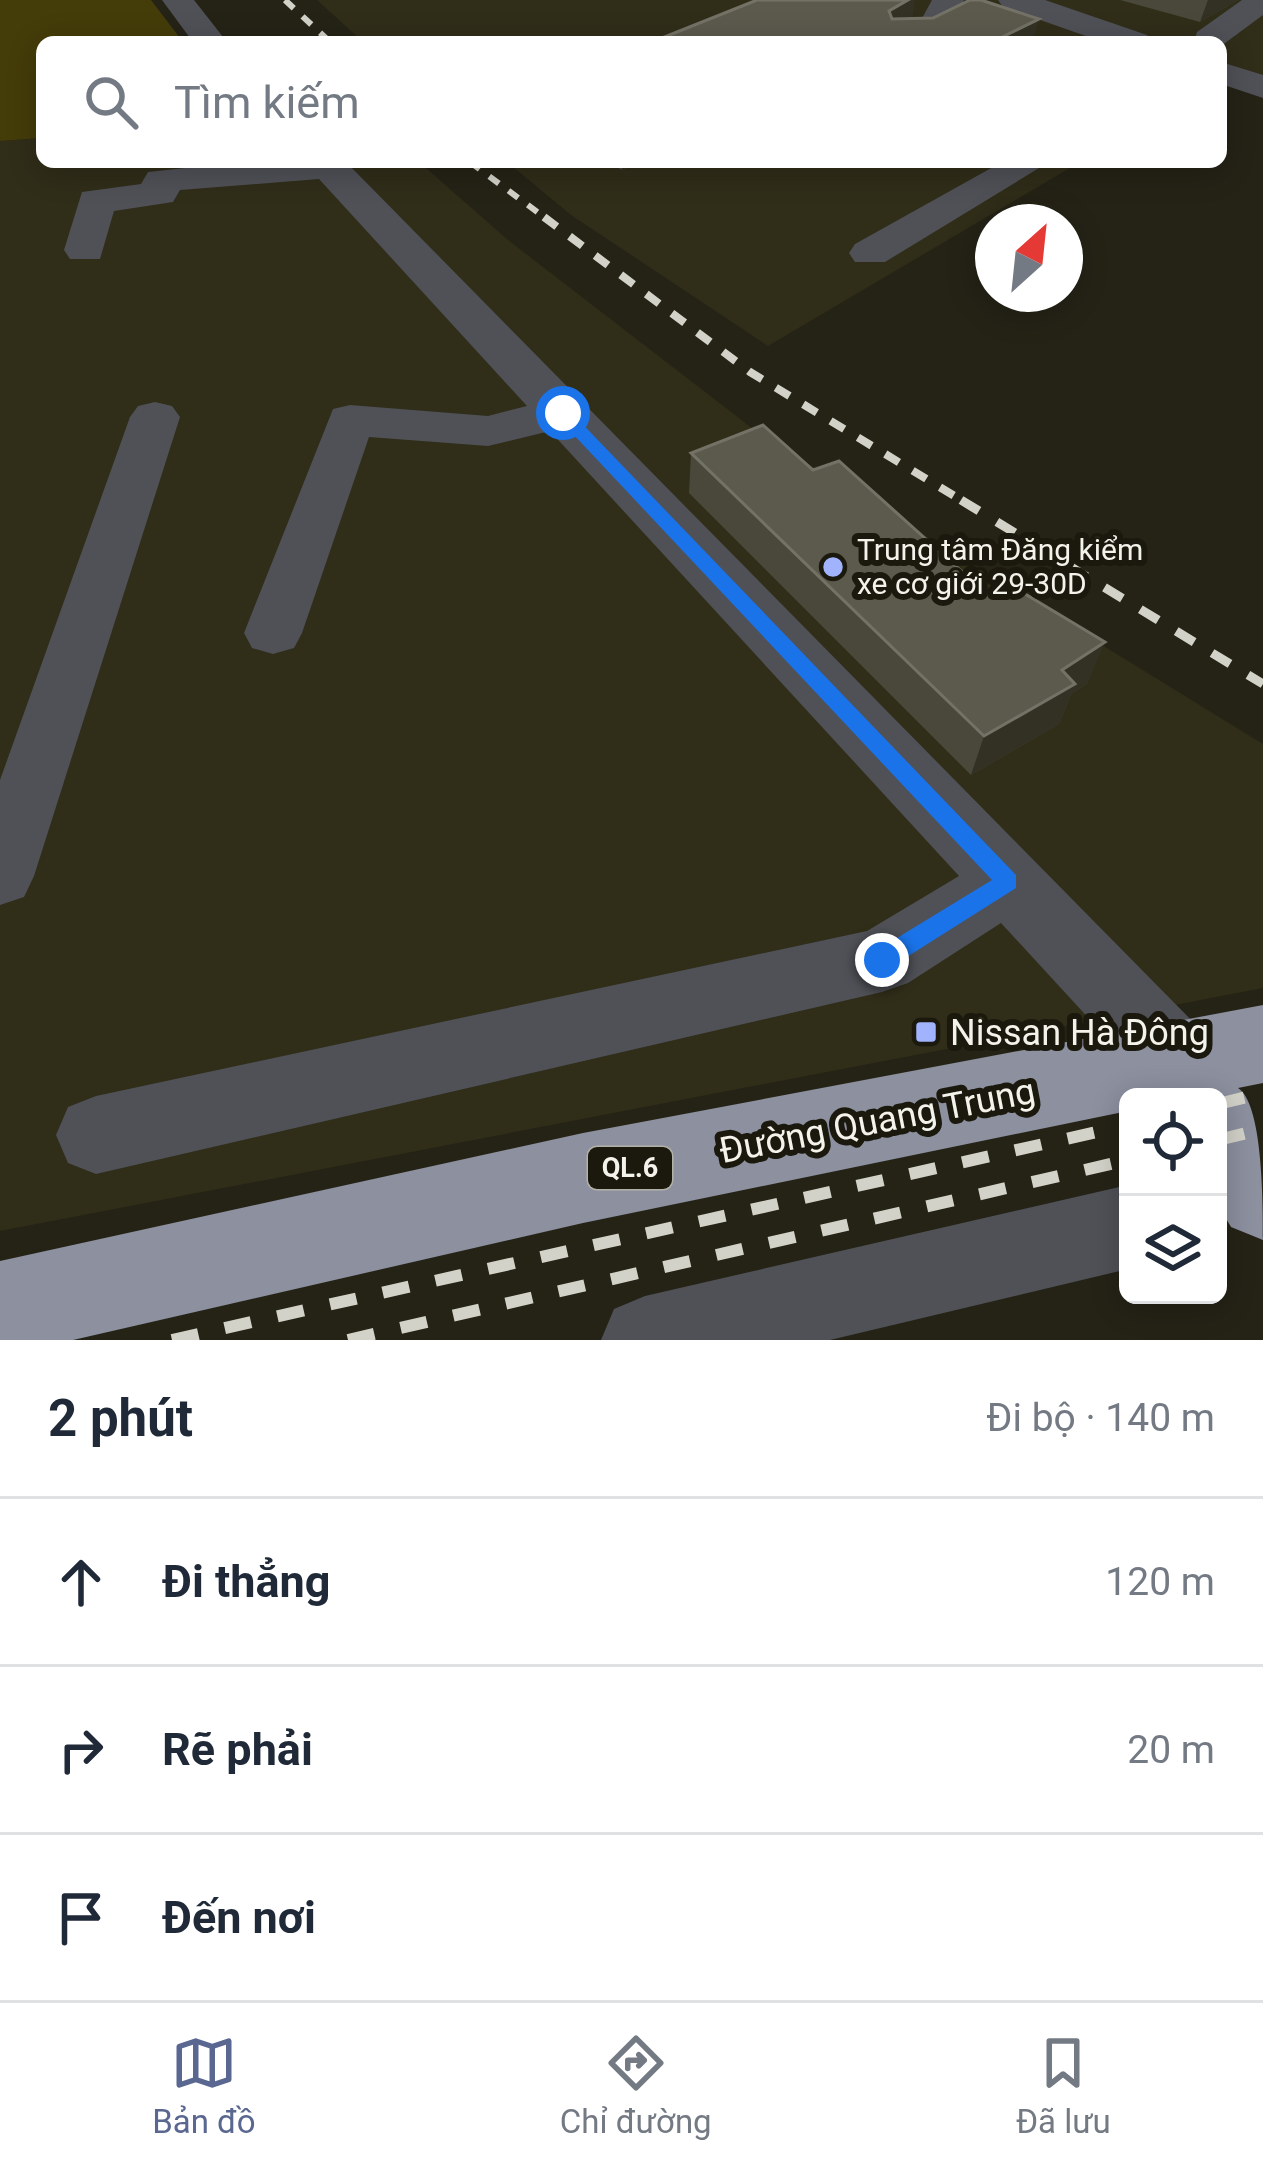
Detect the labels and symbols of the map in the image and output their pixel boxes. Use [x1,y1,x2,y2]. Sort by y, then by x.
north arrow [975,204,1083,312]
route start [536,386,590,440]
place label: Trung tâm Đăng kiểm xe cơ giới 29-30D [857,532,1143,601]
marker: Trung tâm Đăng kiểm xe cơ giới 29-30D [820,554,846,580]
route end [855,933,909,987]
place label: Nissan Hà Đông [950,1012,1209,1054]
marker: Nissan Hà Đông [913,1019,939,1045]
street label: Đường Quang Trung [716,1070,1039,1172]
road number: QL.6 [588,1147,672,1189]

